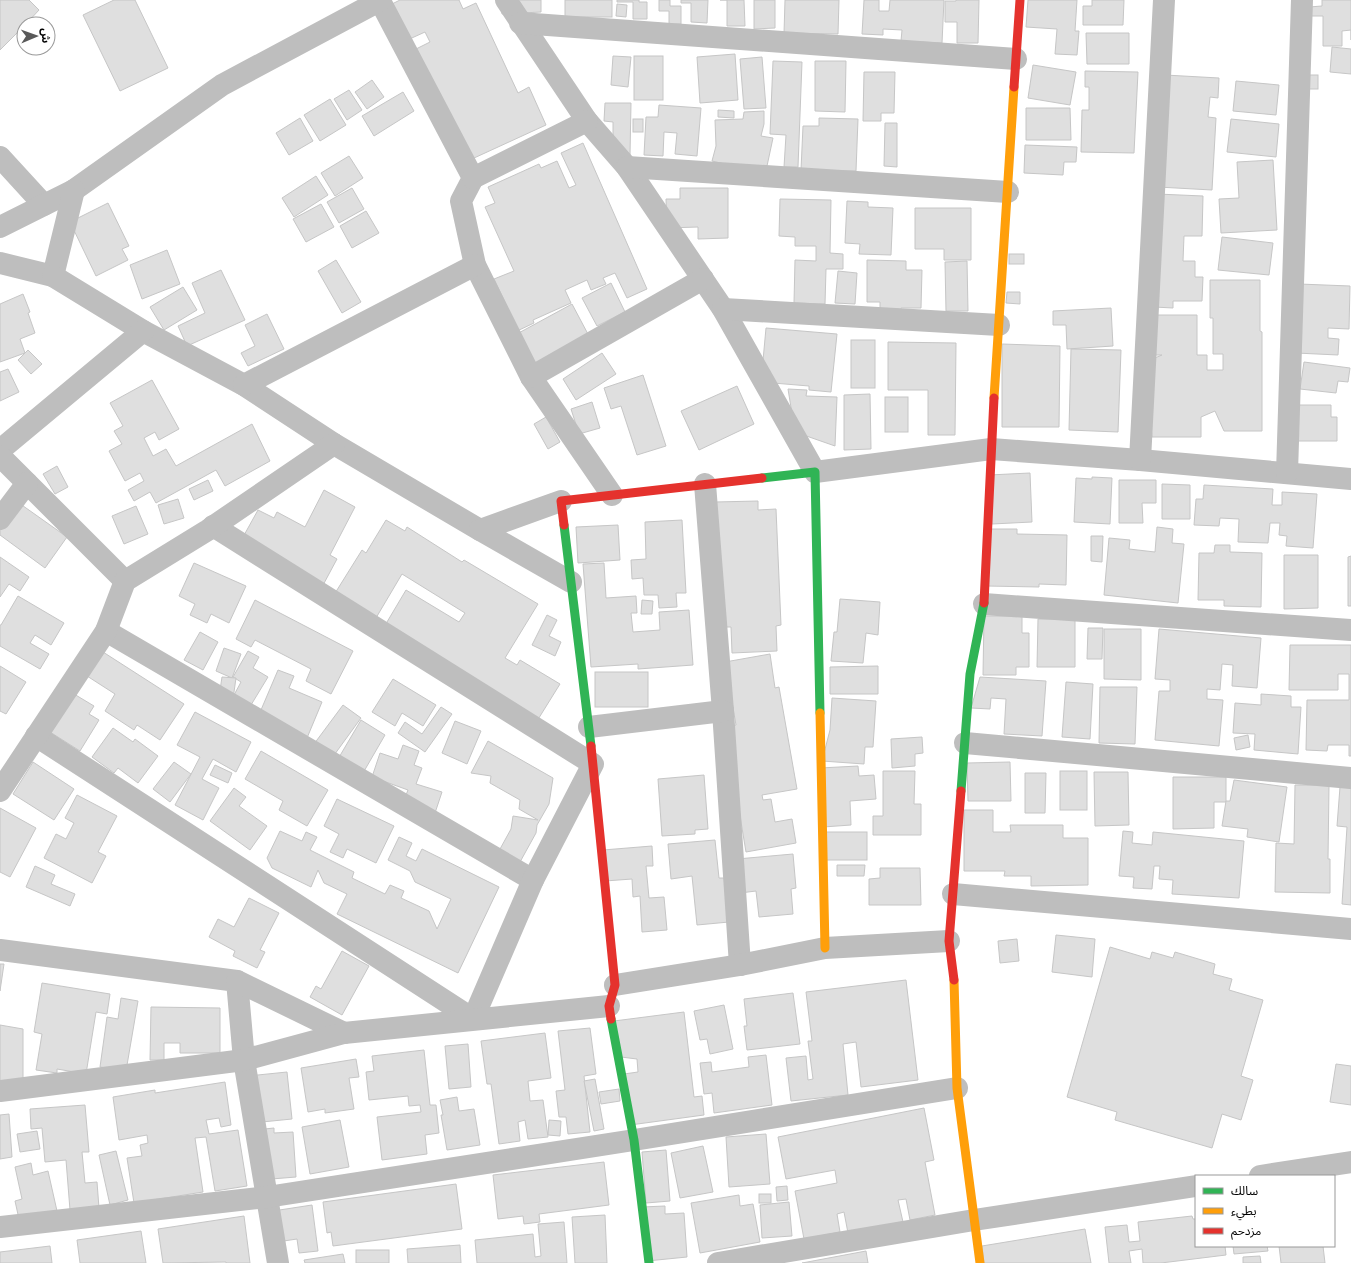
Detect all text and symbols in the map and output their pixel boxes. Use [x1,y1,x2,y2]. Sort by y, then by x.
north arrow [16,16,56,56]
text: ش [38,28,54,43]
legend [1195,1175,1335,1247]
text: سالك [1231,1182,1258,1199]
text: بطيء [1231,1202,1257,1221]
text: مزدحم [1231,1222,1261,1240]

